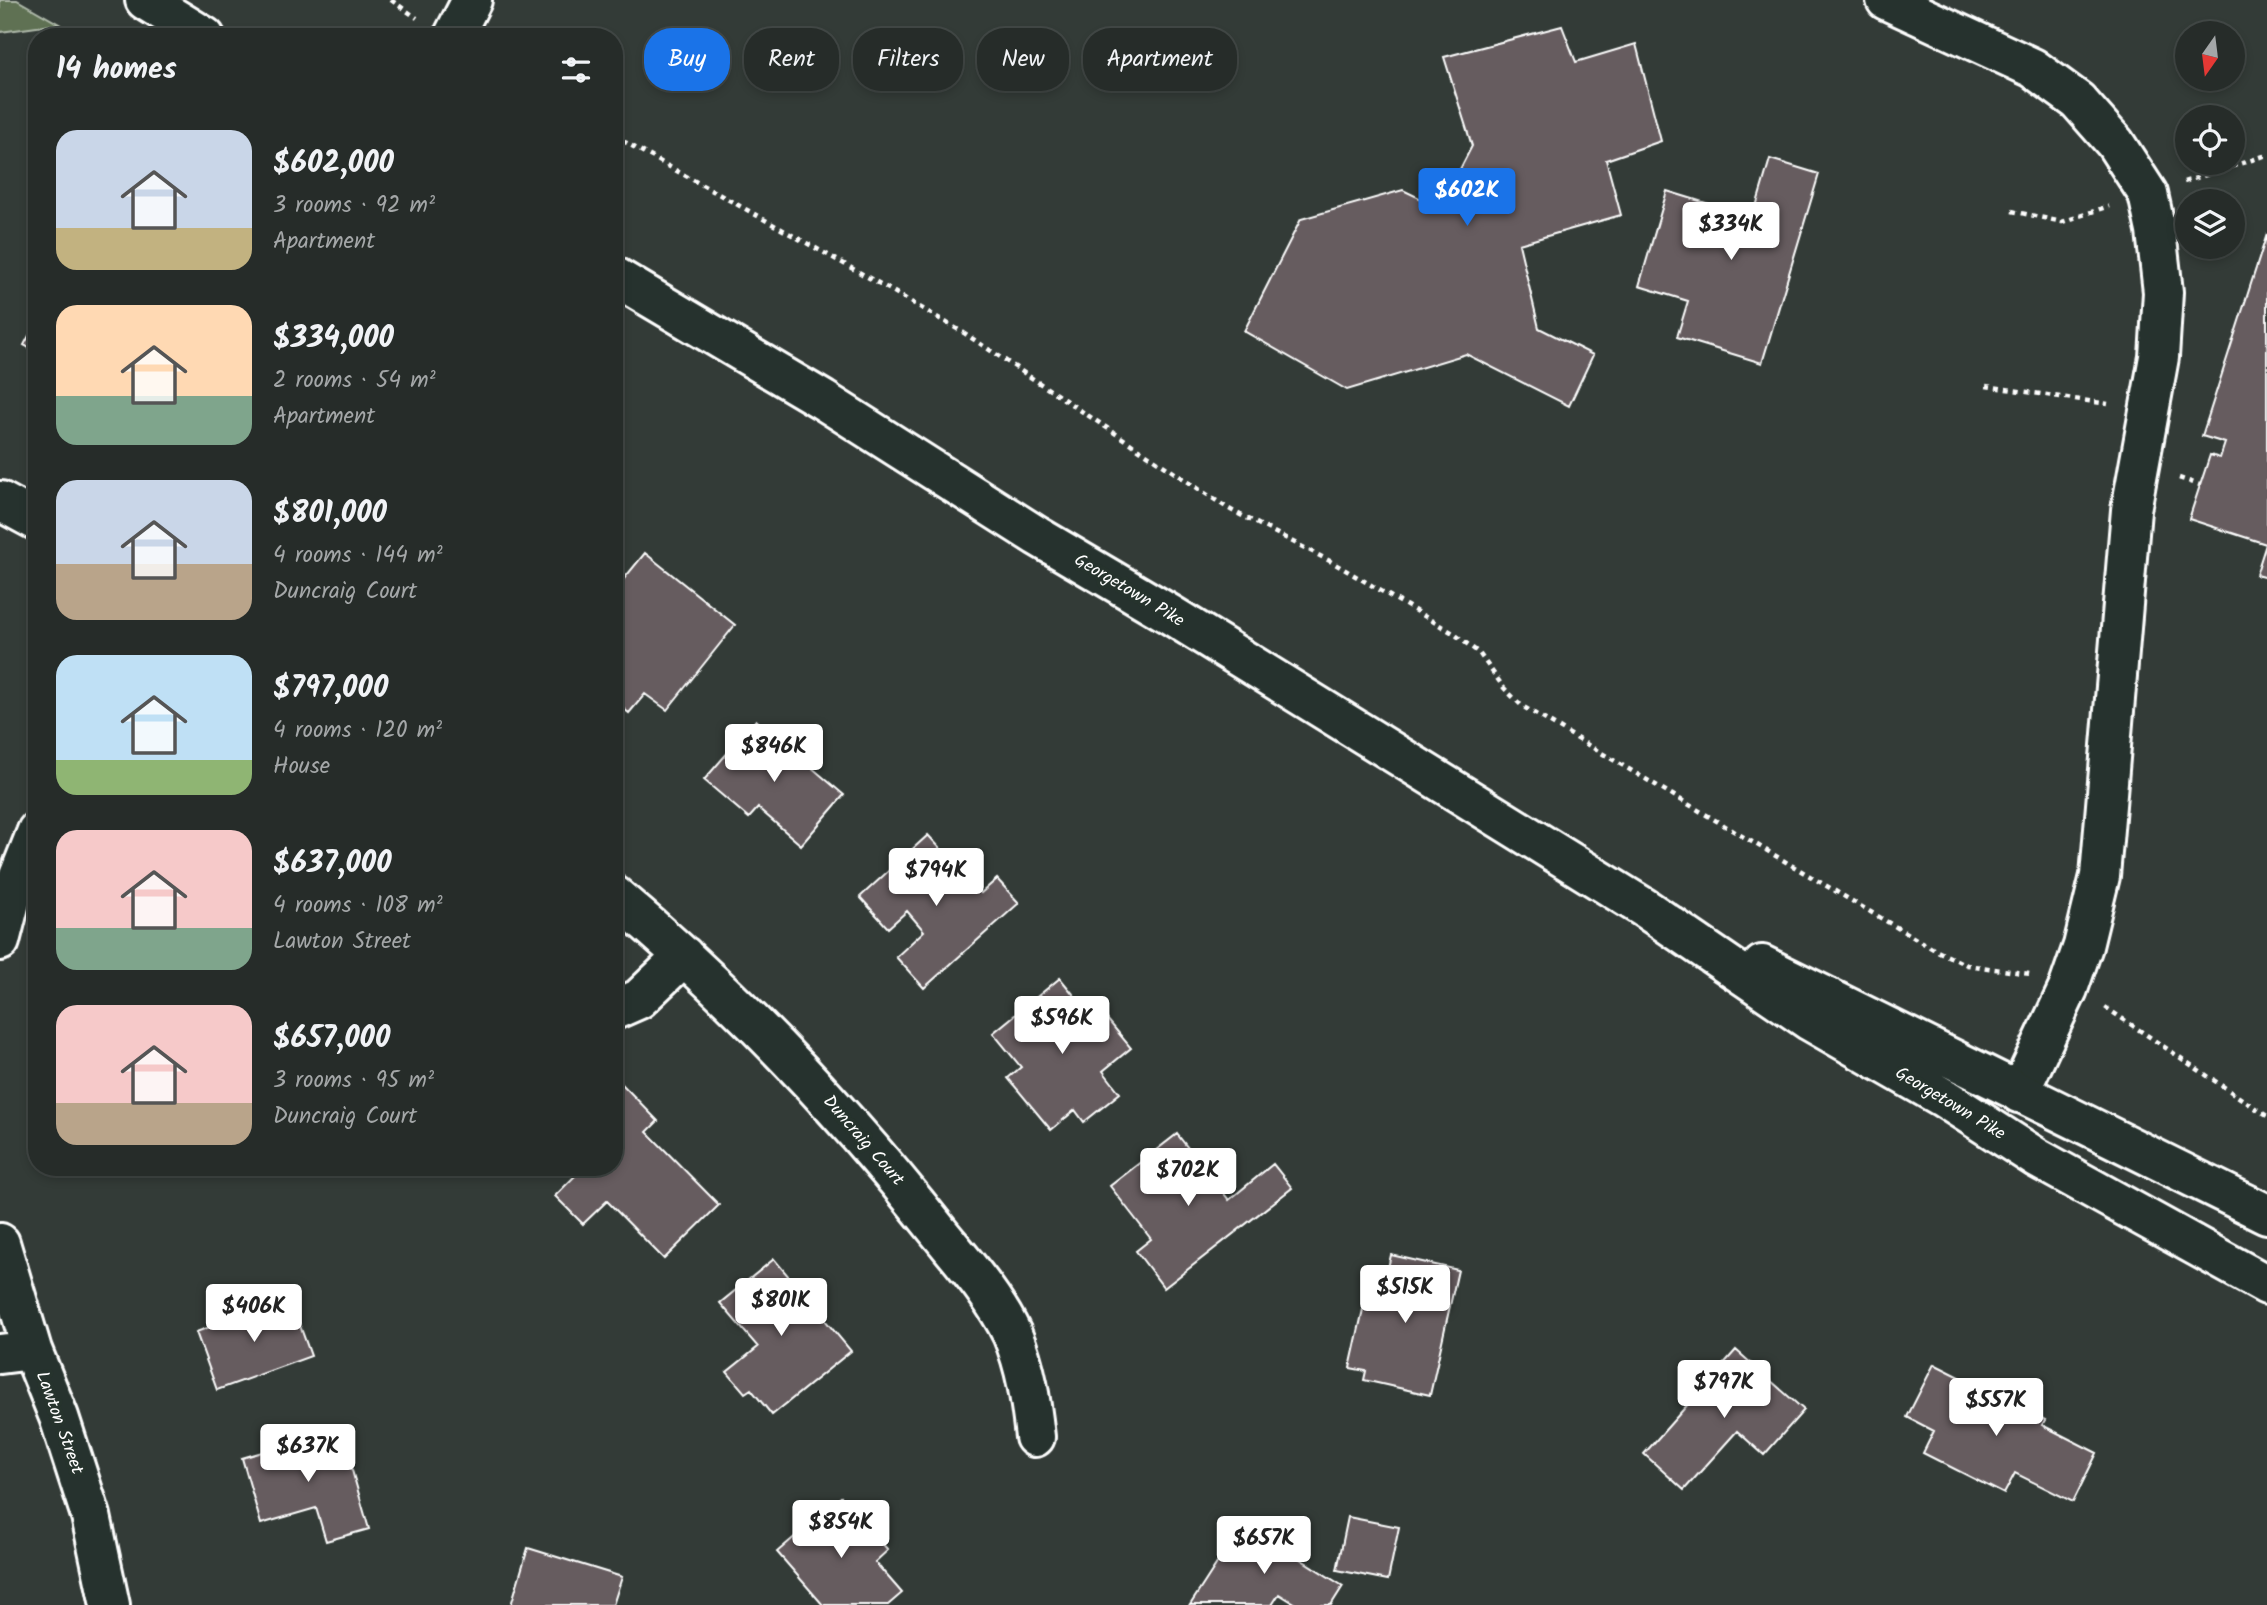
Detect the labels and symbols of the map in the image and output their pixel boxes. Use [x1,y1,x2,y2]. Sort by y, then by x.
north arrow [2175,21,2245,91]
pin: $602K [1418,168,1516,228]
pin: $334K [1682,202,1780,262]
street label: Georgetown Pike [1068,547,1190,635]
pin: $846K [725,724,823,784]
pin: $794K [887,848,985,908]
pin: $596K [1013,996,1111,1056]
street label: Georgetown Pike [1889,1060,2011,1148]
street label: Duncraig Court [815,1089,912,1194]
pin: $702K [1139,1148,1237,1208]
pin: $515K [1356,1266,1454,1325]
pin: $801K [732,1278,830,1338]
pin: $406K [205,1284,303,1344]
pin: $797K [1675,1360,1773,1420]
street label: Lawton Street [27,1367,91,1480]
pin: $557K [1947,1378,2045,1438]
pin: $637K [259,1424,357,1484]
pin: $854K [792,1500,890,1560]
pin: $657K [1215,1516,1313,1576]

